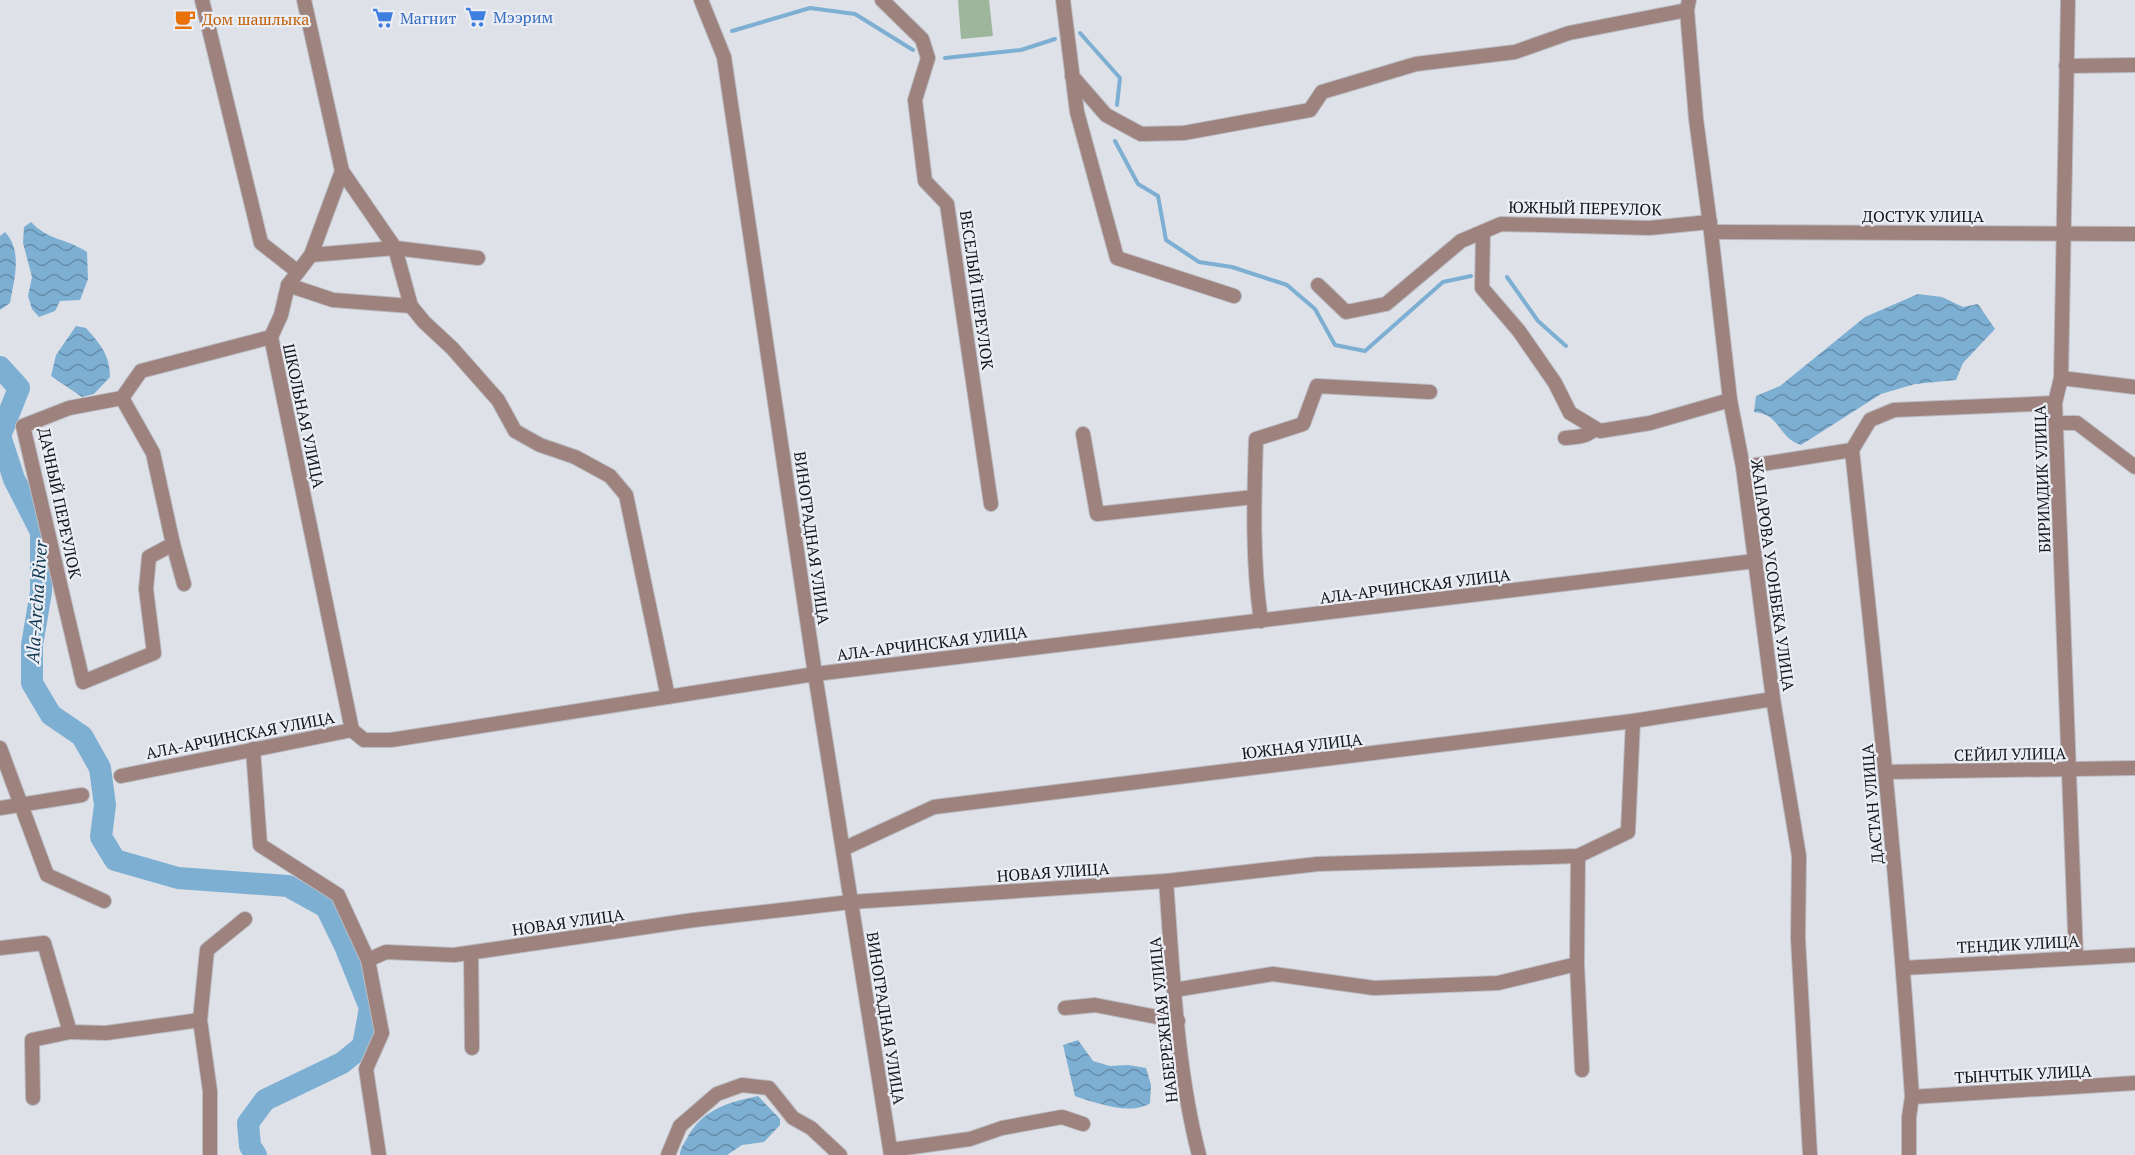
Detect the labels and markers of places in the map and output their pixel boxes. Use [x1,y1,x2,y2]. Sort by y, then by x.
supermarket icon: Мээрим [464,5,488,29]
supermarket icon: Магнит [371,6,395,30]
place label: Мээрим [493,6,553,28]
cafe icon: Дом шашлыка [173,7,197,31]
place label: Магнит [400,7,456,29]
place label: Дом шашлыка [202,8,309,30]

